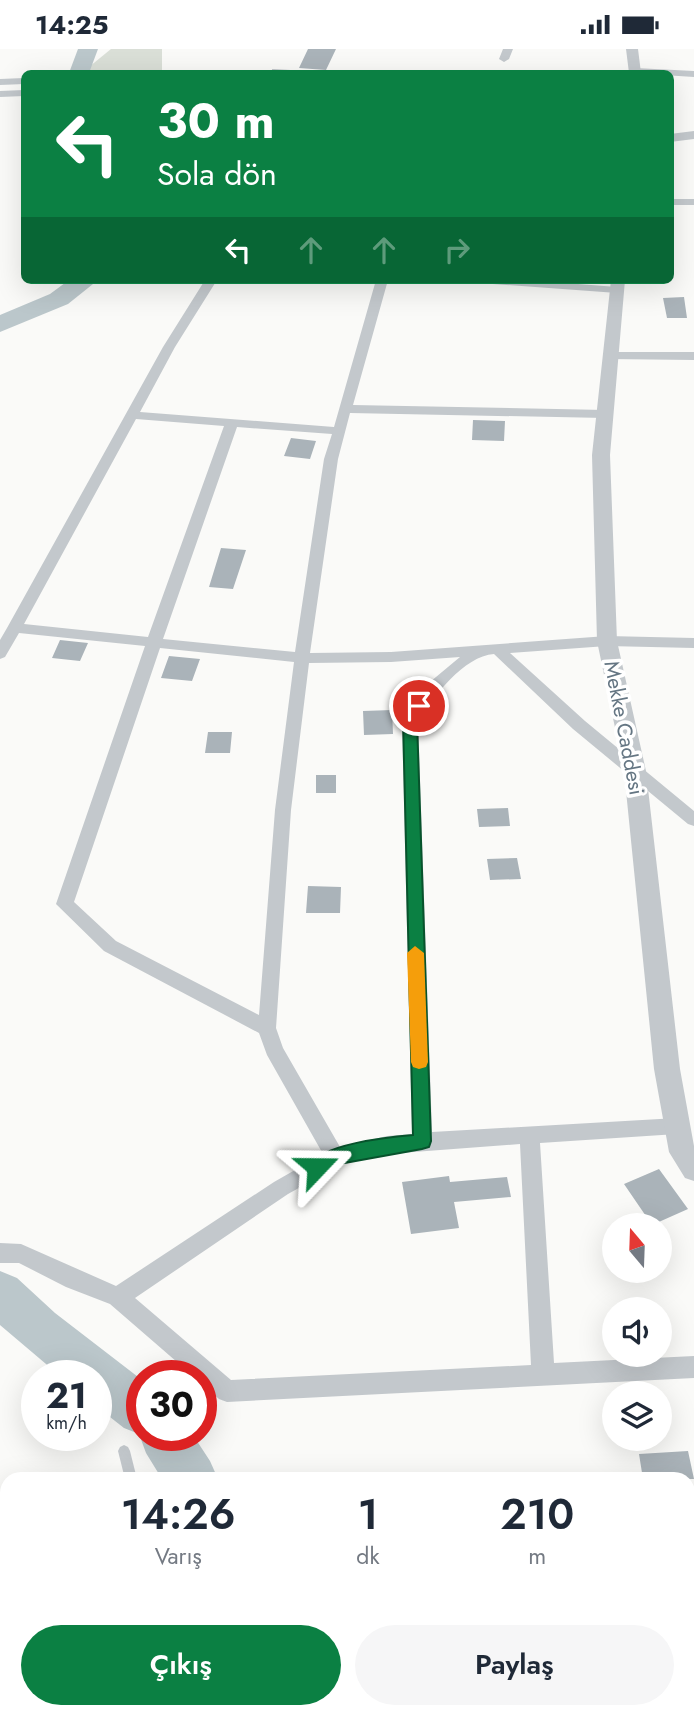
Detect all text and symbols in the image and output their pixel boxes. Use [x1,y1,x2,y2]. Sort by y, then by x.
text: 14:25 [35,6,109,44]
text: 30 m [157,86,275,156]
icon: left [42,98,133,189]
text: Sola dön [157,151,277,197]
icon: left [219,231,257,269]
icon: ahead [292,231,330,269]
icon: ahead [365,231,403,269]
icon: right [438,231,476,269]
street label: Mekke Caddesi [596,658,652,798]
pin [389,676,449,736]
icon: arrive [400,687,438,725]
position arrow [280,1130,354,1204]
north arrow [602,1213,672,1283]
map controls [602,1213,672,1451]
button: sound [602,1297,672,1367]
speed limit sign: 30 [126,1360,217,1451]
text: 21 [46,1371,87,1421]
button: layers [602,1381,672,1451]
text: km/h [46,1410,87,1436]
text: 14:26 [121,1484,236,1545]
text: 1 [358,1484,378,1545]
text: 210 [500,1484,574,1545]
text: Varış [155,1539,202,1573]
text: dk [356,1539,380,1573]
text: m [528,1539,546,1573]
button: Çıkış [21,1625,341,1705]
button: Paylaş [355,1625,674,1705]

